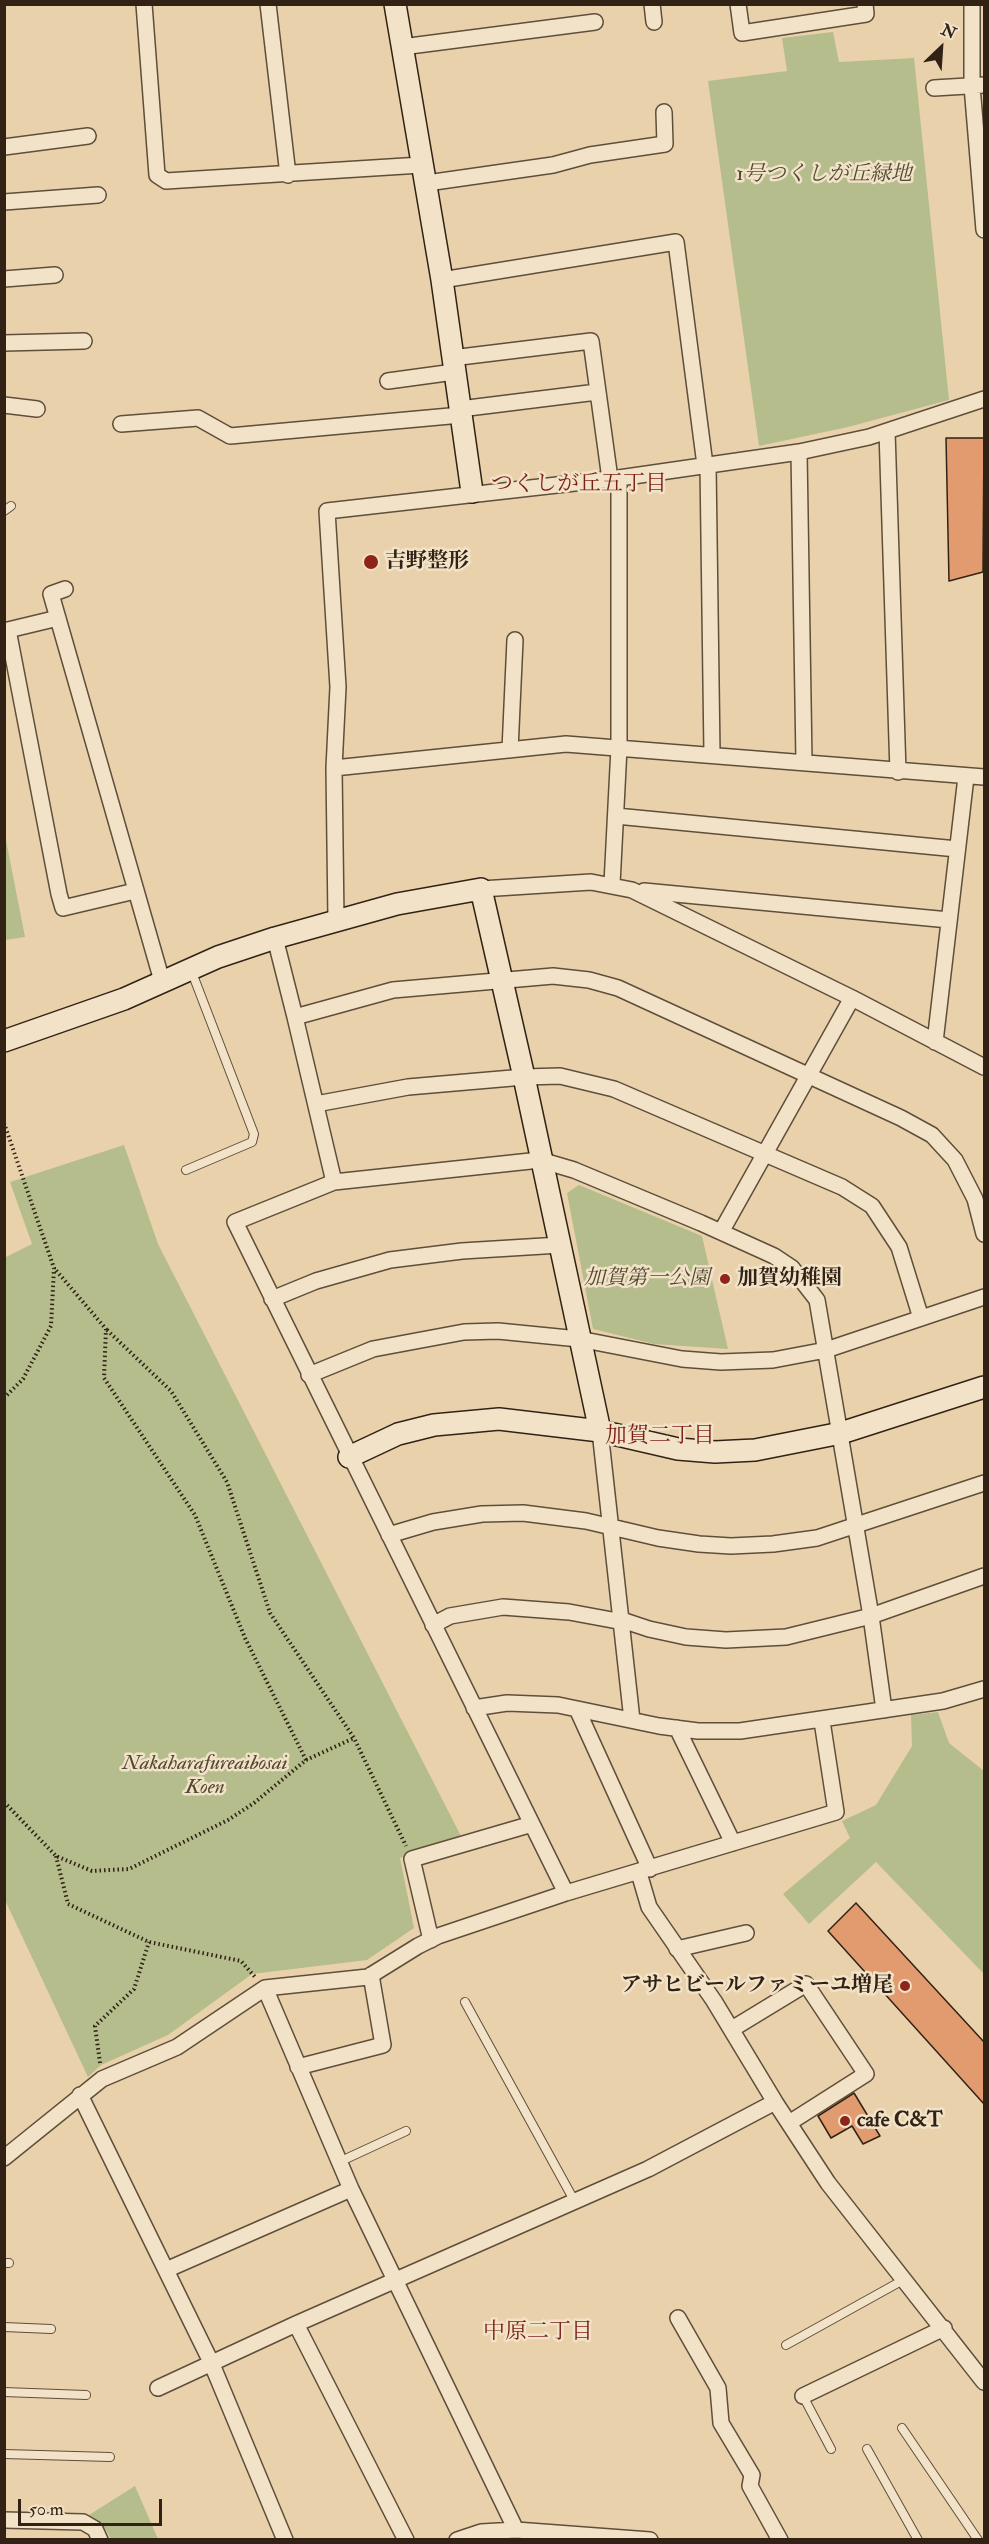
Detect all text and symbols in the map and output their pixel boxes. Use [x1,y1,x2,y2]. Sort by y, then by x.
north arrow [911,18,971,78]
text: N [938,20,959,44]
park label: 1号つくしが丘緑地 [736,162,912,188]
district label: つくしが丘五丁目 [491,472,667,498]
place label: 吉野整形 [385,549,469,575]
marker: 吉野整形 [362,553,380,571]
park label: 加賀第一公園 [584,1266,710,1292]
place label: 加賀幼稚園 [737,1266,842,1292]
marker: 加賀幼稚園 [718,1272,732,1286]
district label: 加賀二丁目 [605,1424,715,1450]
park label: Nakaharafureaibosai Koen [122,1751,288,1801]
place label: アサヒビールファミーユ増尾 [621,1973,893,1999]
marker: アサヒビールファミーユ増尾 [898,1979,912,1993]
place label: cafe C&T [857,2108,943,2134]
marker: cafe C&T [838,2114,852,2128]
district label: 中原二丁目 [483,2320,593,2346]
scale bar [21,2487,165,2525]
text: 50 m [29,2498,64,2521]

